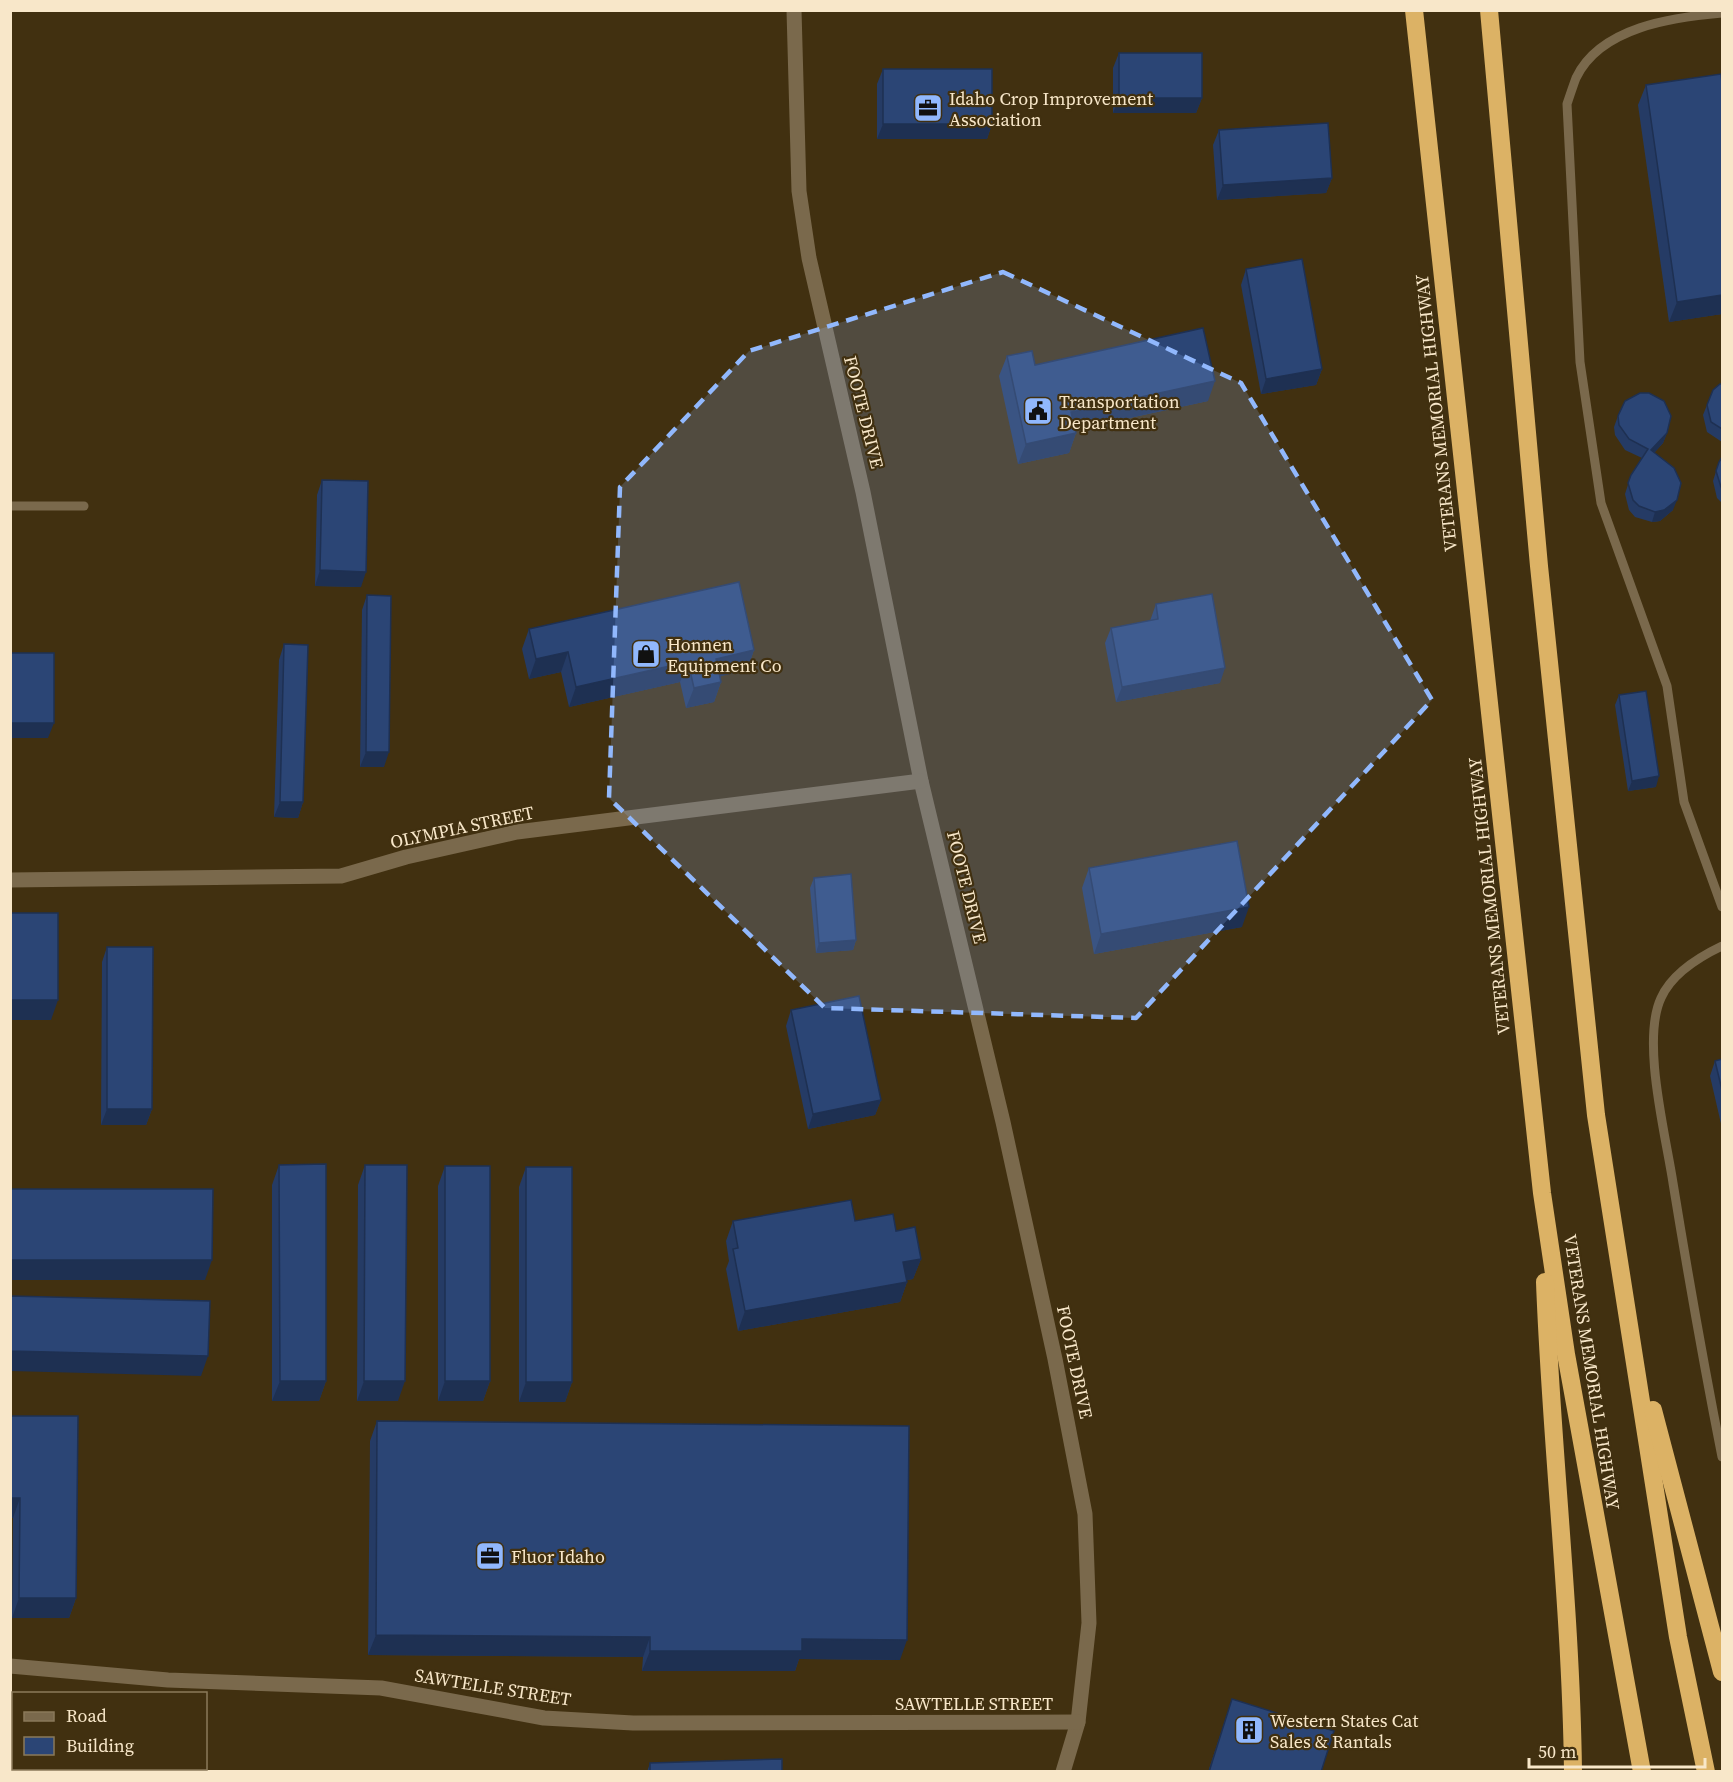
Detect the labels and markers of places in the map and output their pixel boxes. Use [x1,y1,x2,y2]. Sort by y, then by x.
place label: Idaho Crop Improvement Association [949,86,1153,132]
office icon: Idaho Crop Improvement Association [912,92,944,124]
place label: Transportation Department [1059,389,1180,435]
public building icon: Transportation Department [1022,395,1054,427]
place label: Honnen Equipment Co [667,632,782,678]
shop icon: Honnen Equipment Co [630,638,662,670]
office icon: Fluor Idaho [474,1540,506,1572]
place label: Fluor Idaho [511,1544,605,1569]
place label: Western States Cat Sales & Rantals [1270,1708,1418,1754]
building icon: Western States Cat Sales & Rantals [1233,1714,1265,1746]

